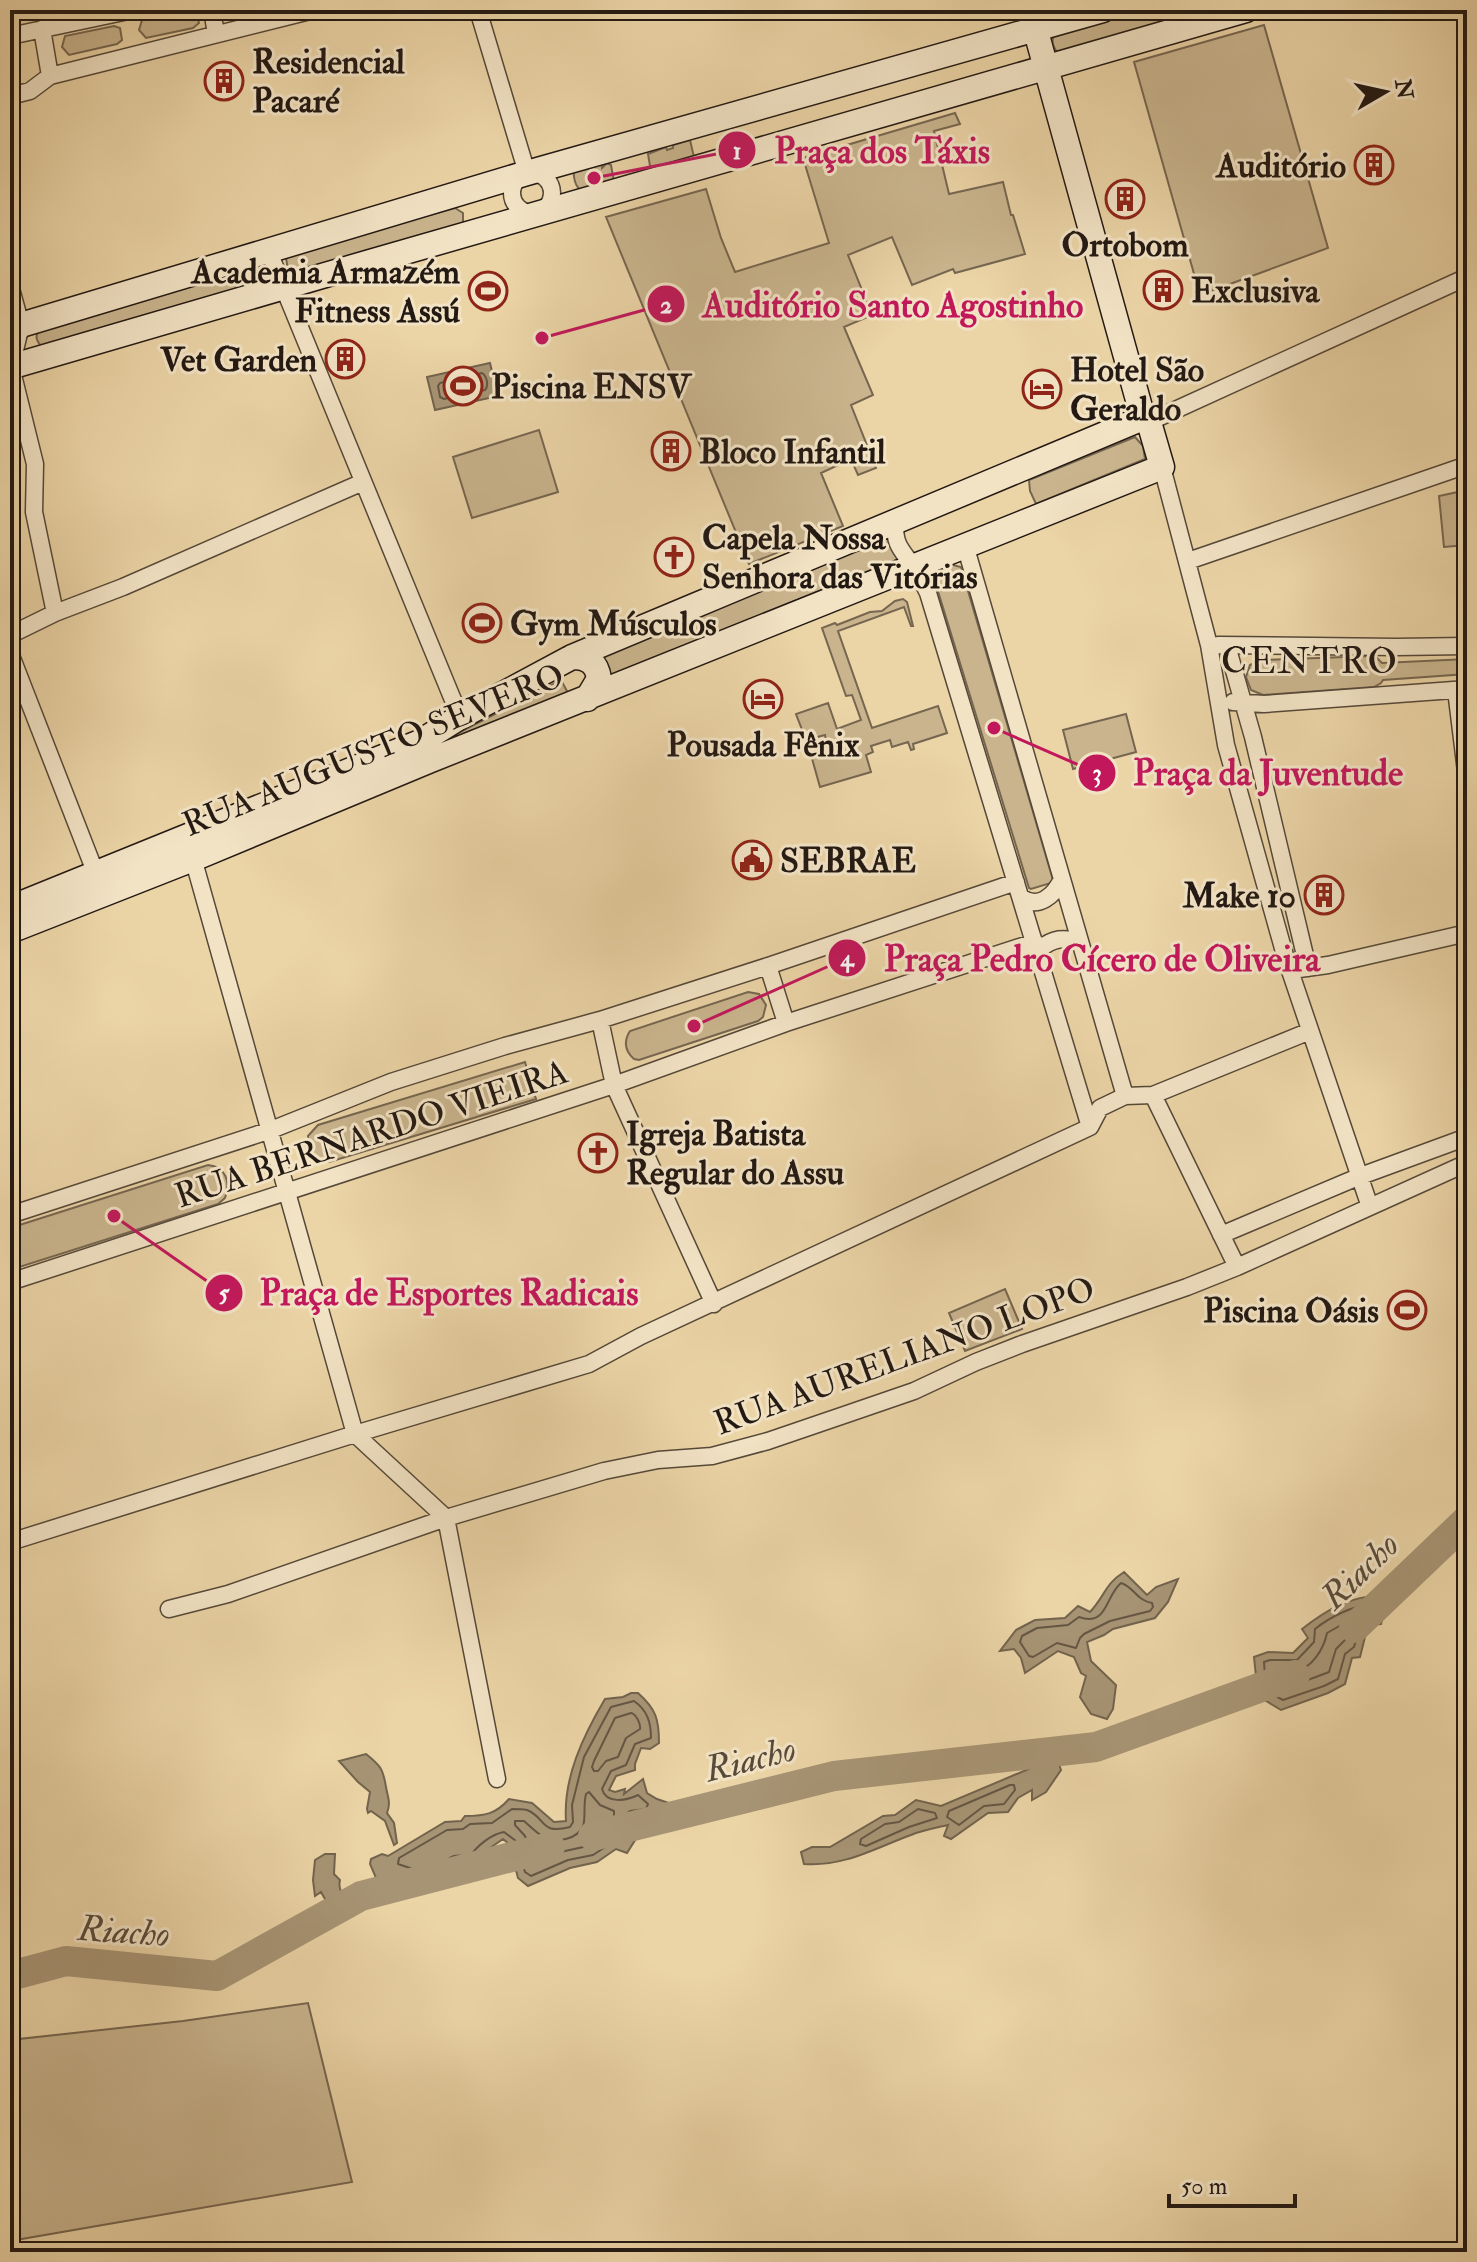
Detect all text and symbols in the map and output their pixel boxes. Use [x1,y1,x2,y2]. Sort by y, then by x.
place label: Residencial Pacaré [252,41,405,123]
north arrow [1345,52,1425,132]
building icon: Residencial Pacaré [203,60,245,102]
text: N [1388,76,1419,101]
callout: Praça dos Táxis [717,120,1006,180]
text: Praça dos Táxis [774,129,990,174]
text: 1 [733,136,741,167]
building icon: Auditório [1353,144,1395,186]
place label: Auditório [1214,145,1346,188]
building icon: Ortobom [1104,178,1146,220]
place label: Ortobom [1061,224,1189,267]
place label: Academia Armazém Fitness Assú [190,251,461,333]
building icon: Exclusiva [1142,269,1184,311]
sports icon: Academia Armazém Fitness Assú [467,270,509,312]
place label: Exclusiva [1191,270,1320,313]
callout: Auditório Santo Agostinho [646,274,1099,334]
text: Auditório Santo Agostinho [701,283,1083,328]
text: 2 [660,290,672,321]
building icon: Vet Garden [324,338,366,380]
place label: Vet Garden [159,339,317,382]
place label: Hotel São Geraldo [1070,349,1204,431]
sports icon: Piscina ENSV [442,365,484,407]
place label: Piscina ENSV [491,366,693,409]
hotel icon: Hotel São Geraldo [1021,368,1063,410]
building icon: Bloco Infantil [650,430,692,472]
place label: Bloco Infantil [699,431,886,474]
place label: Capela Nossa Senhora das Vitórias [702,517,978,599]
church icon: Capela Nossa Senhora das Vitórias [653,536,695,578]
sports icon: Gym Músculos [461,602,503,644]
place label: Gym Músculos [510,603,717,646]
district label: CENTRO [1221,639,1399,684]
street label: RUA AUGUSTO SEVERO [177,654,571,847]
hotel icon: Pousada Fênix [742,678,784,720]
place label: Pousada Fênix [667,724,860,767]
callout: Praça da Juventude [1077,743,1419,803]
text: Praça da Juventude [1133,751,1403,797]
text: 3 [1092,758,1102,789]
public building icon: SEBRAE [731,839,773,881]
place label: SEBRAE [780,840,916,883]
building icon: Make 10 [1303,874,1345,916]
place label: Make 10 [1182,875,1296,918]
callout: Praça Pedro Cícero de Oliveira [827,928,1336,988]
text: Praça Pedro Cícero de Oliveira [884,937,1321,982]
text: 4 [840,943,856,974]
street label: RUA BERNARDO VIEIRA [170,1050,574,1218]
place label: Igreja Batista Regular do Assu [626,1113,845,1195]
church icon: Igreja Batista Regular do Assu [577,1132,619,1174]
callout: Praça de Esportes Radicais [204,1263,655,1323]
street label: RUA AURELIANO LOPO [708,1267,1101,1445]
text: Praça de Esportes Radicais [260,1271,638,1316]
text: 5 [219,1278,230,1309]
sports icon: Piscina Oásis [1386,1289,1428,1331]
place label: Piscina Oásis [1203,1290,1379,1333]
water label: Riacho [1311,1523,1409,1620]
water label: Riacho [699,1727,800,1793]
water label: Riacho [76,1906,171,1957]
scale bar [1169,2158,1295,2208]
text: 50 m [1181,2171,1228,2202]

